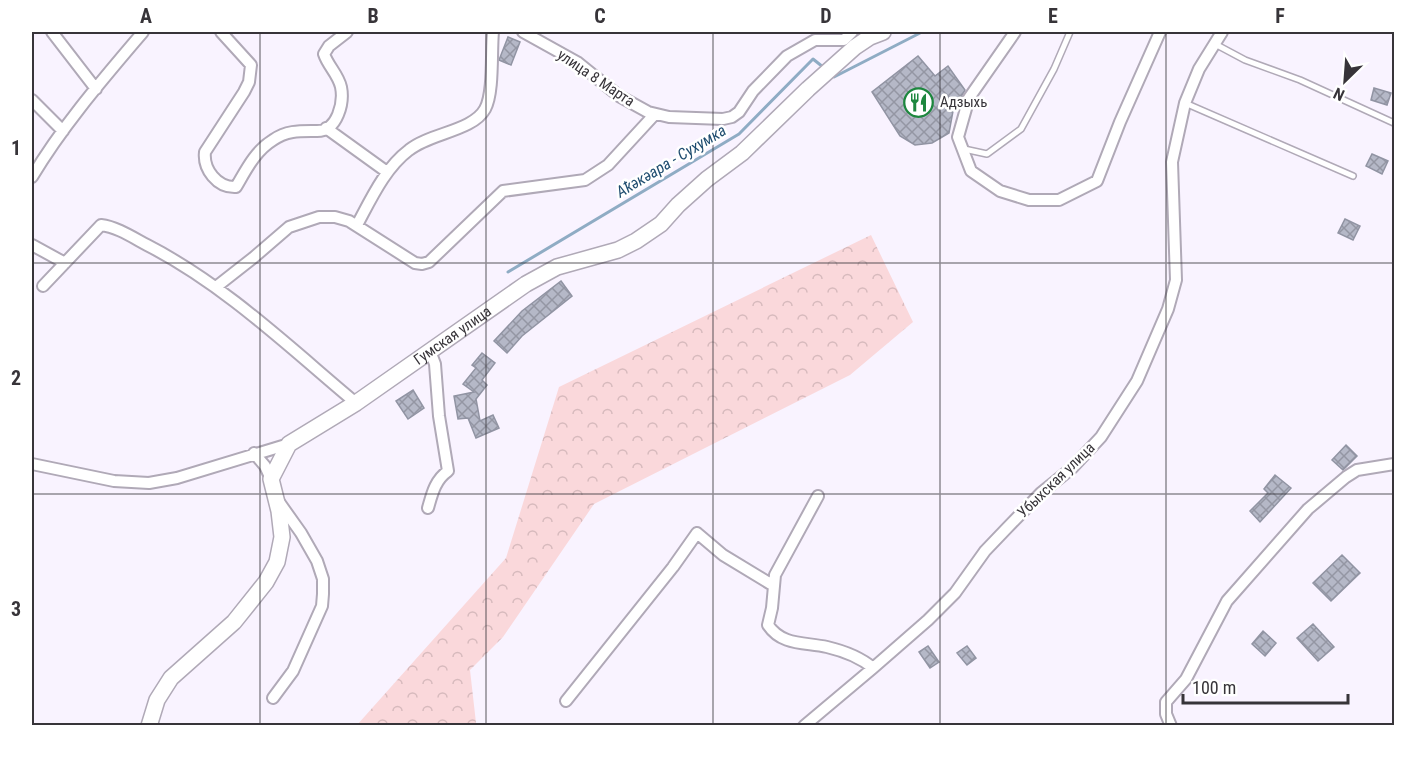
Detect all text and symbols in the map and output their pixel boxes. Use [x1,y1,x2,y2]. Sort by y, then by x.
text: A [140,4,152,28]
text: B [367,4,379,28]
text: C [594,4,606,28]
text: D [820,4,832,28]
text: E [1048,4,1058,28]
text: F [1275,4,1285,28]
street label: улица 8 Марта [554,46,638,110]
north arrow [1315,51,1375,111]
text: N [1330,83,1347,105]
restaurant icon: Адзыхь [903,86,935,118]
place label: Адзыхь [940,93,987,111]
water label: Аҟәкәара - Сухумка [612,121,729,202]
text: 1 [11,136,21,160]
street label: Гумская улица [410,302,495,369]
text: 2 [11,366,21,390]
street label: Убыхская улица [1014,439,1098,521]
text: 3 [11,597,21,621]
scale bar [1183,667,1348,705]
text: 100 m [1192,677,1236,698]

